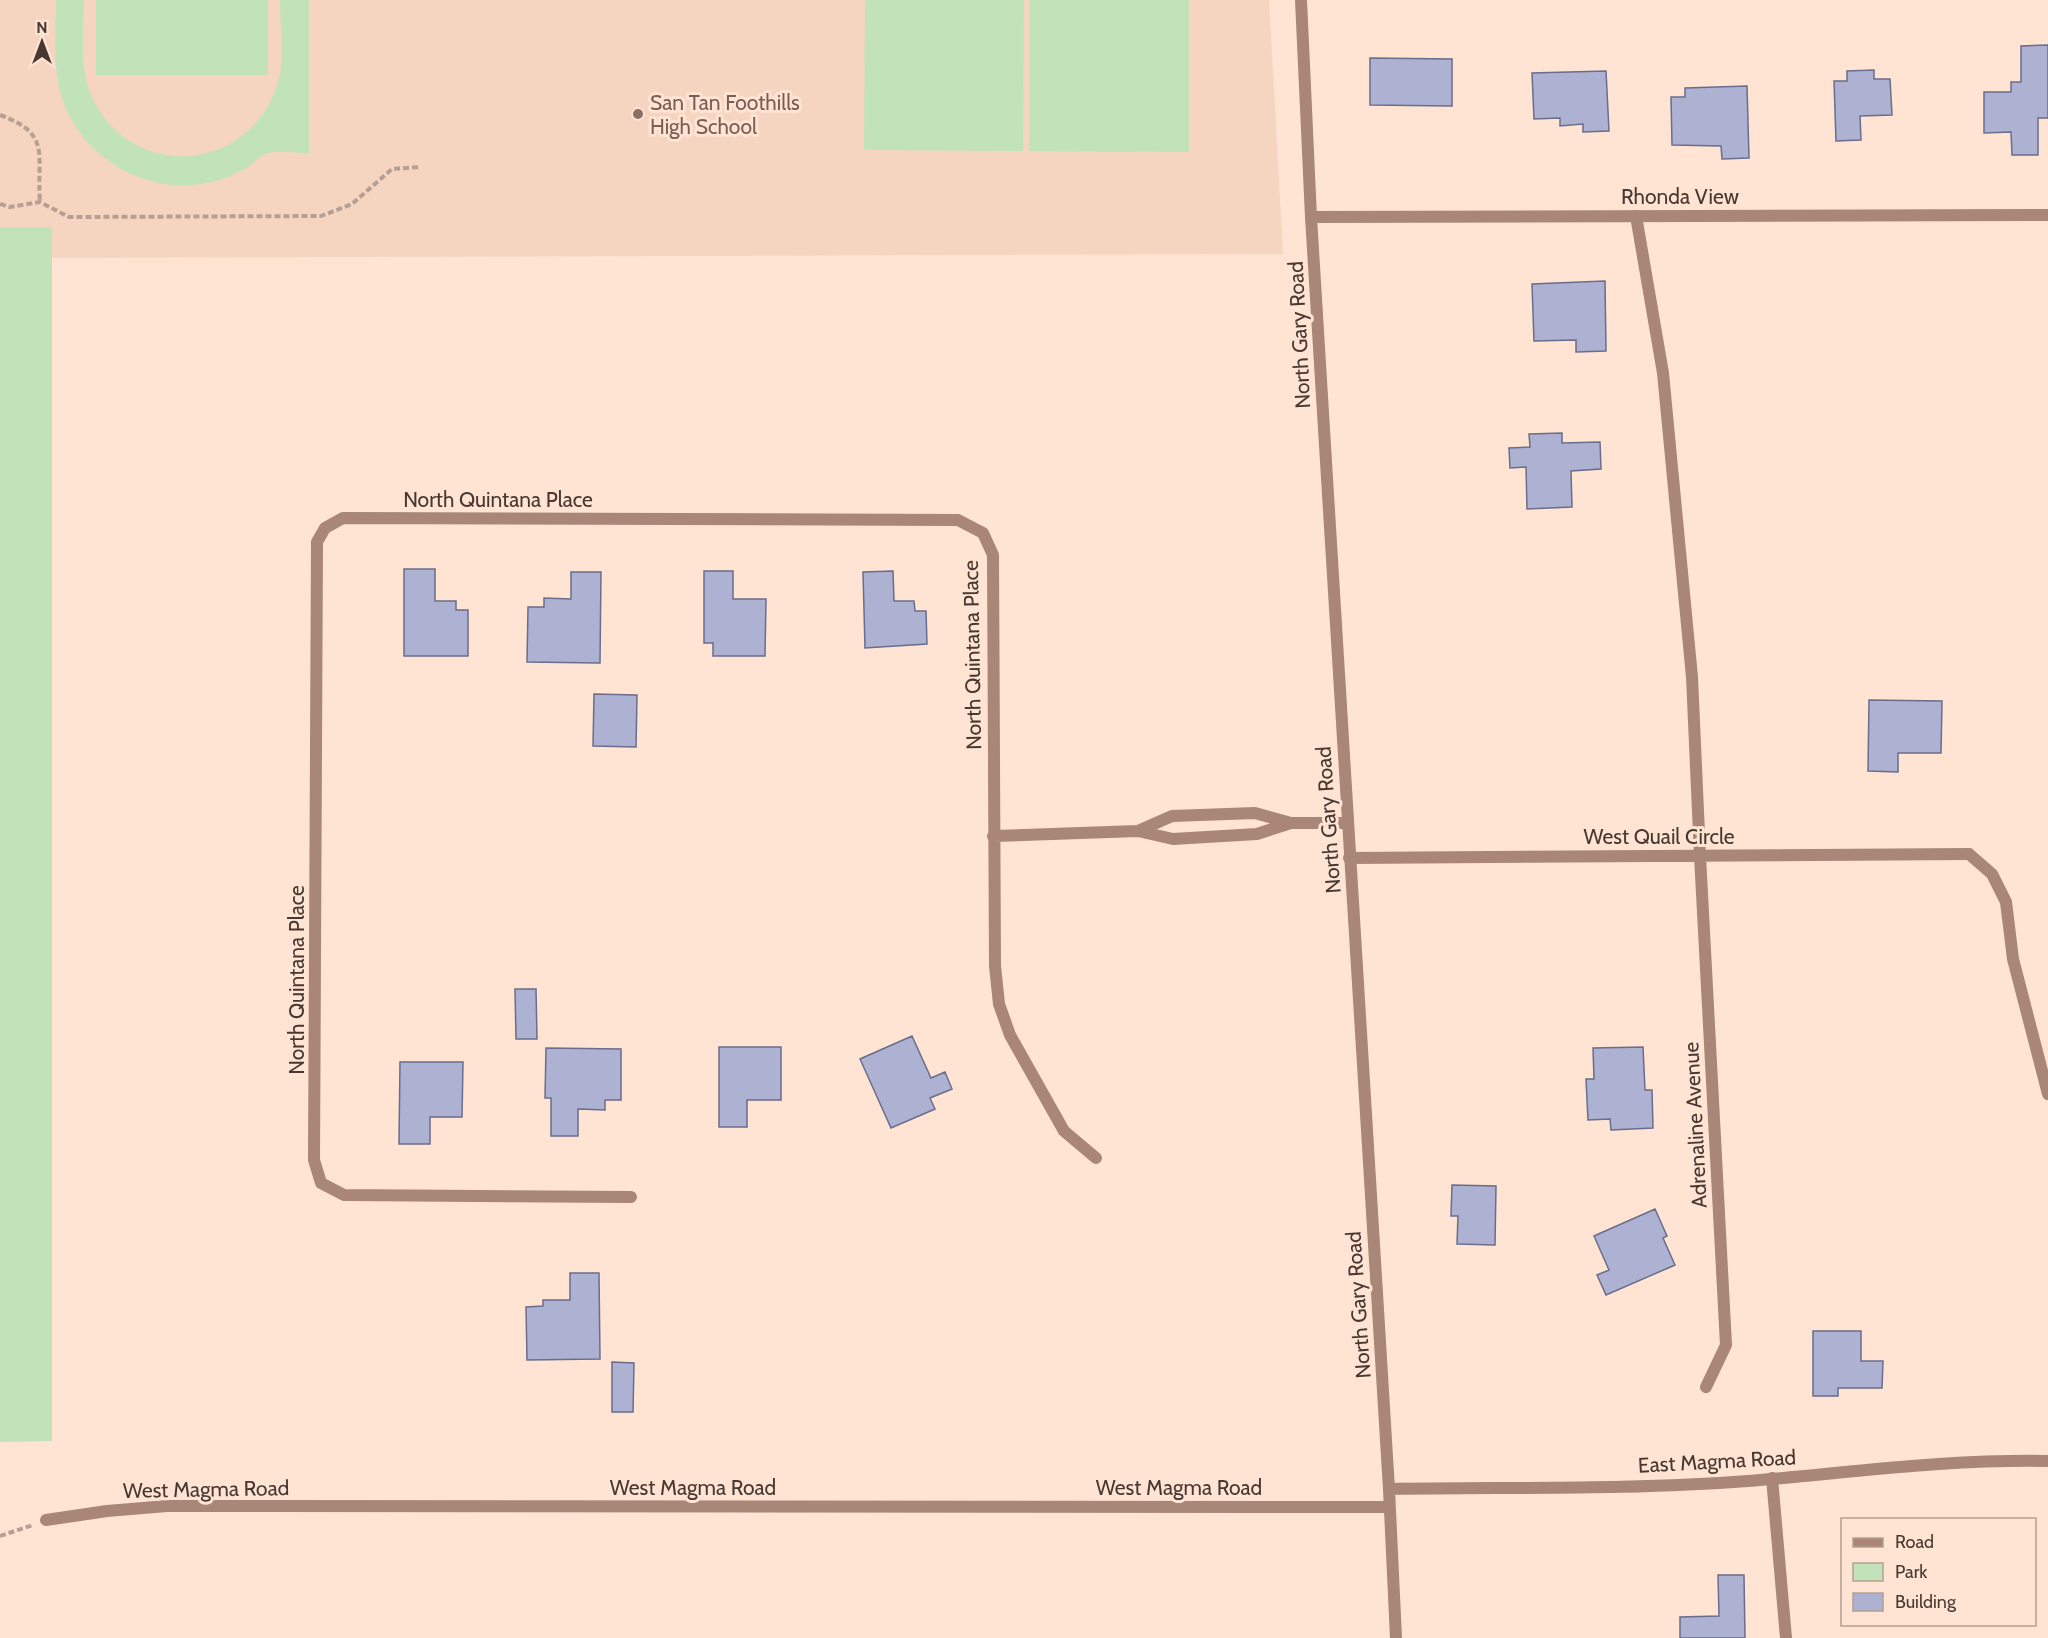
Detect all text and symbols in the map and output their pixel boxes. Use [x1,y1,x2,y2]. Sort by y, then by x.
north arrow [12,12,72,72]
text: N [36,18,48,37]
place label: San Tan Foothills High School [650,90,800,139]
marker: San Tan Foothills High School [631,107,645,121]
street label: Rhonda View [1621,184,1739,209]
street label: North Gary Road [1283,261,1315,409]
street label: North Quintana Place [403,487,593,512]
street label: North Quintana Place [958,560,986,750]
street label: North Gary Road [1310,746,1346,894]
street label: West Quail Circle [1583,824,1735,849]
street label: North Quintana Place [284,885,309,1075]
street label: Adrenaline Avenue [1678,1041,1712,1209]
street label: North Gary Road [1340,1231,1376,1379]
street label: East Magma Road [1637,1444,1797,1478]
street label: West Magma Road [123,1475,289,1503]
street label: West Magma Road [610,1475,776,1500]
street label: West Magma Road [1096,1475,1262,1500]
legend [1841,1518,2036,1626]
text: Road [1895,1531,1934,1553]
text: Park [1895,1561,1928,1583]
text: Building [1895,1591,1957,1613]

